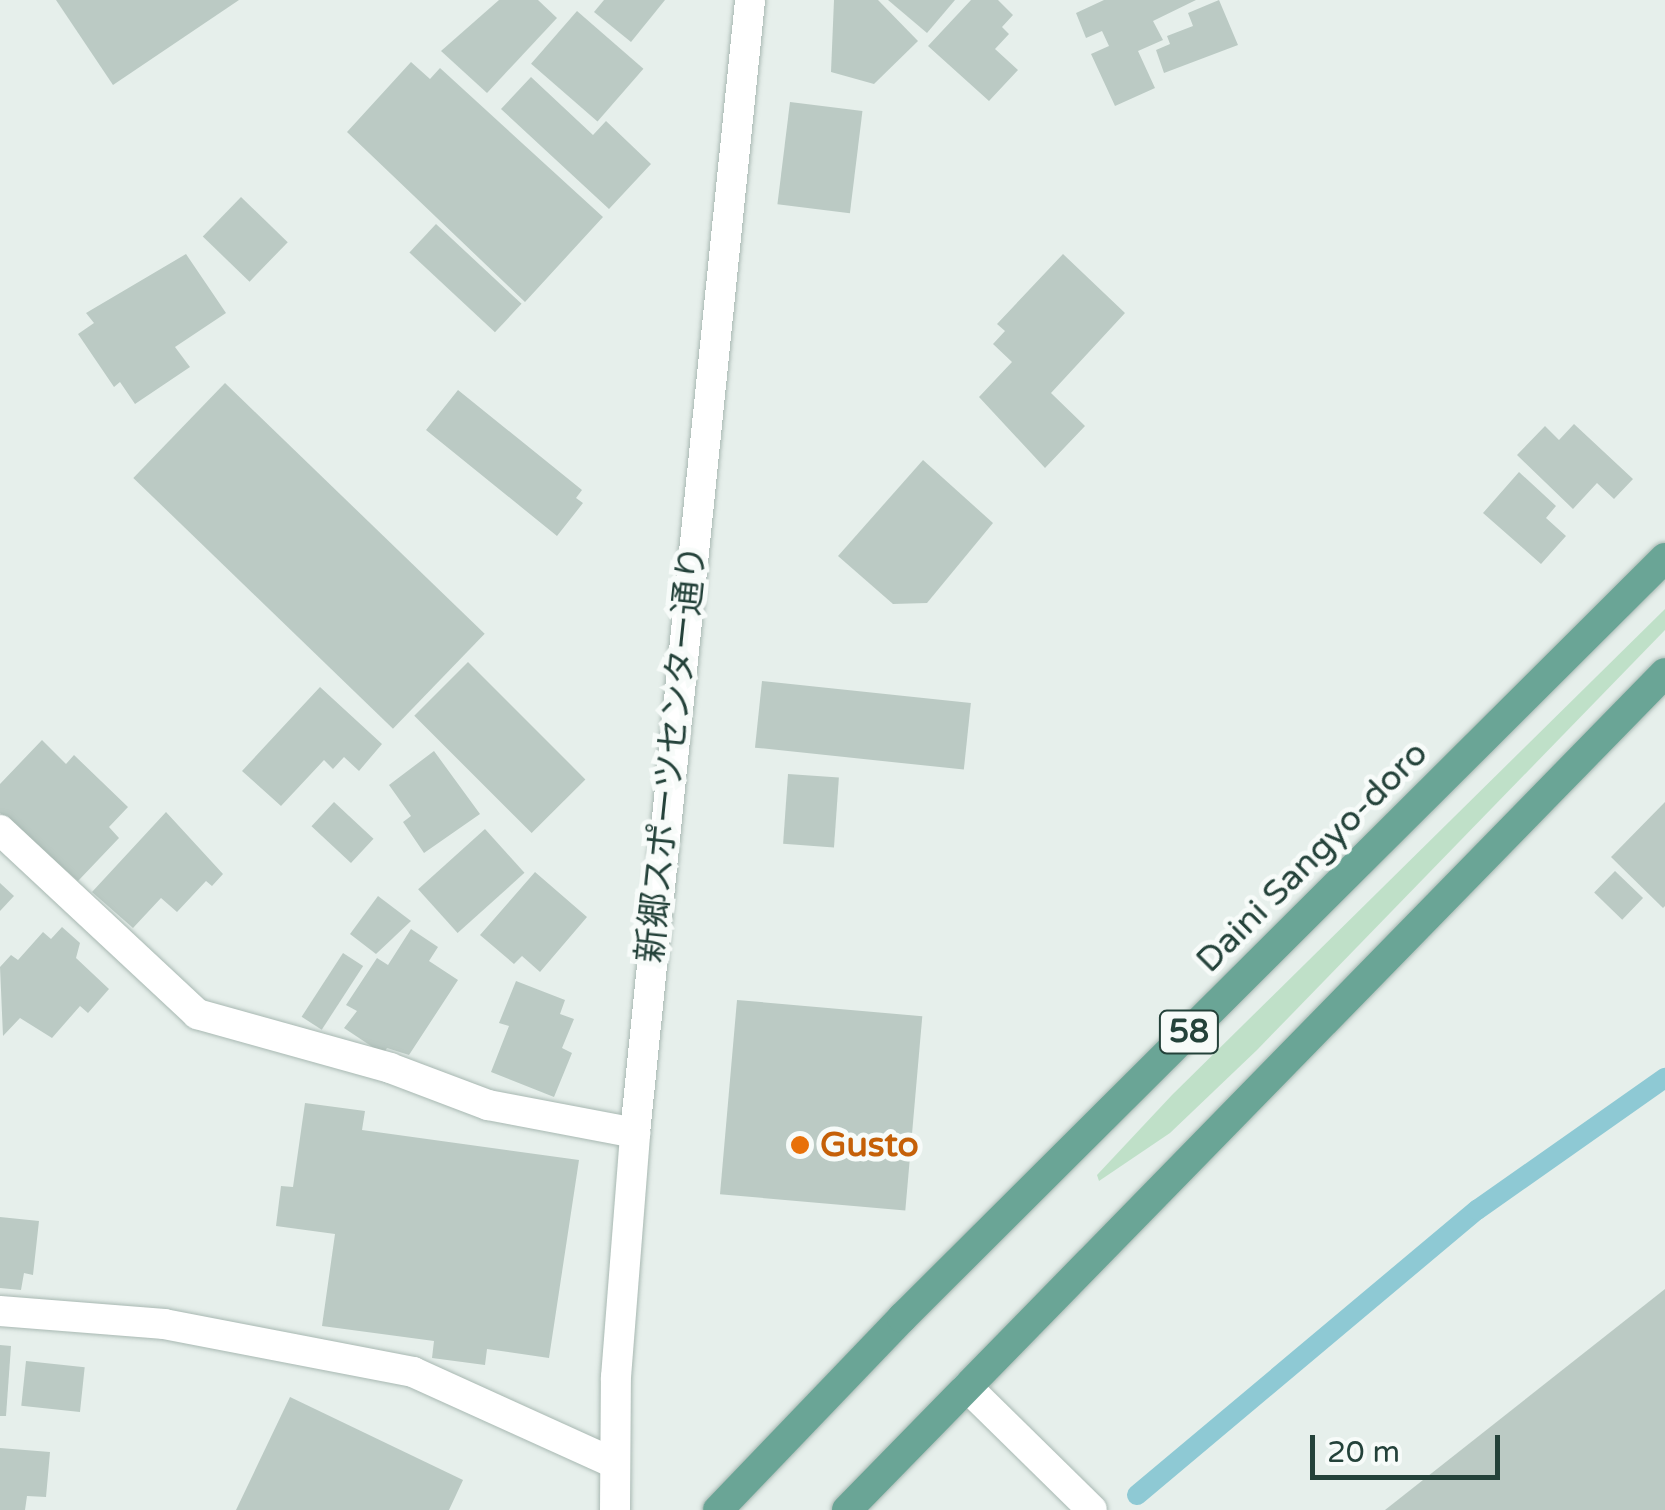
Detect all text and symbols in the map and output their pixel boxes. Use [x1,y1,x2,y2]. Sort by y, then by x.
street label: 新郷スポーツセンター通り [629,543,715,965]
street label: Daini Sangyo-doro [1188,733,1436,981]
road number: 58 [1156,1005,1222,1059]
place label: Gusto [820,1124,919,1166]
marker: Gusto [789,1134,811,1156]
scale bar [1315,1415,1505,1477]
text: 20 m [1327,1434,1400,1471]

